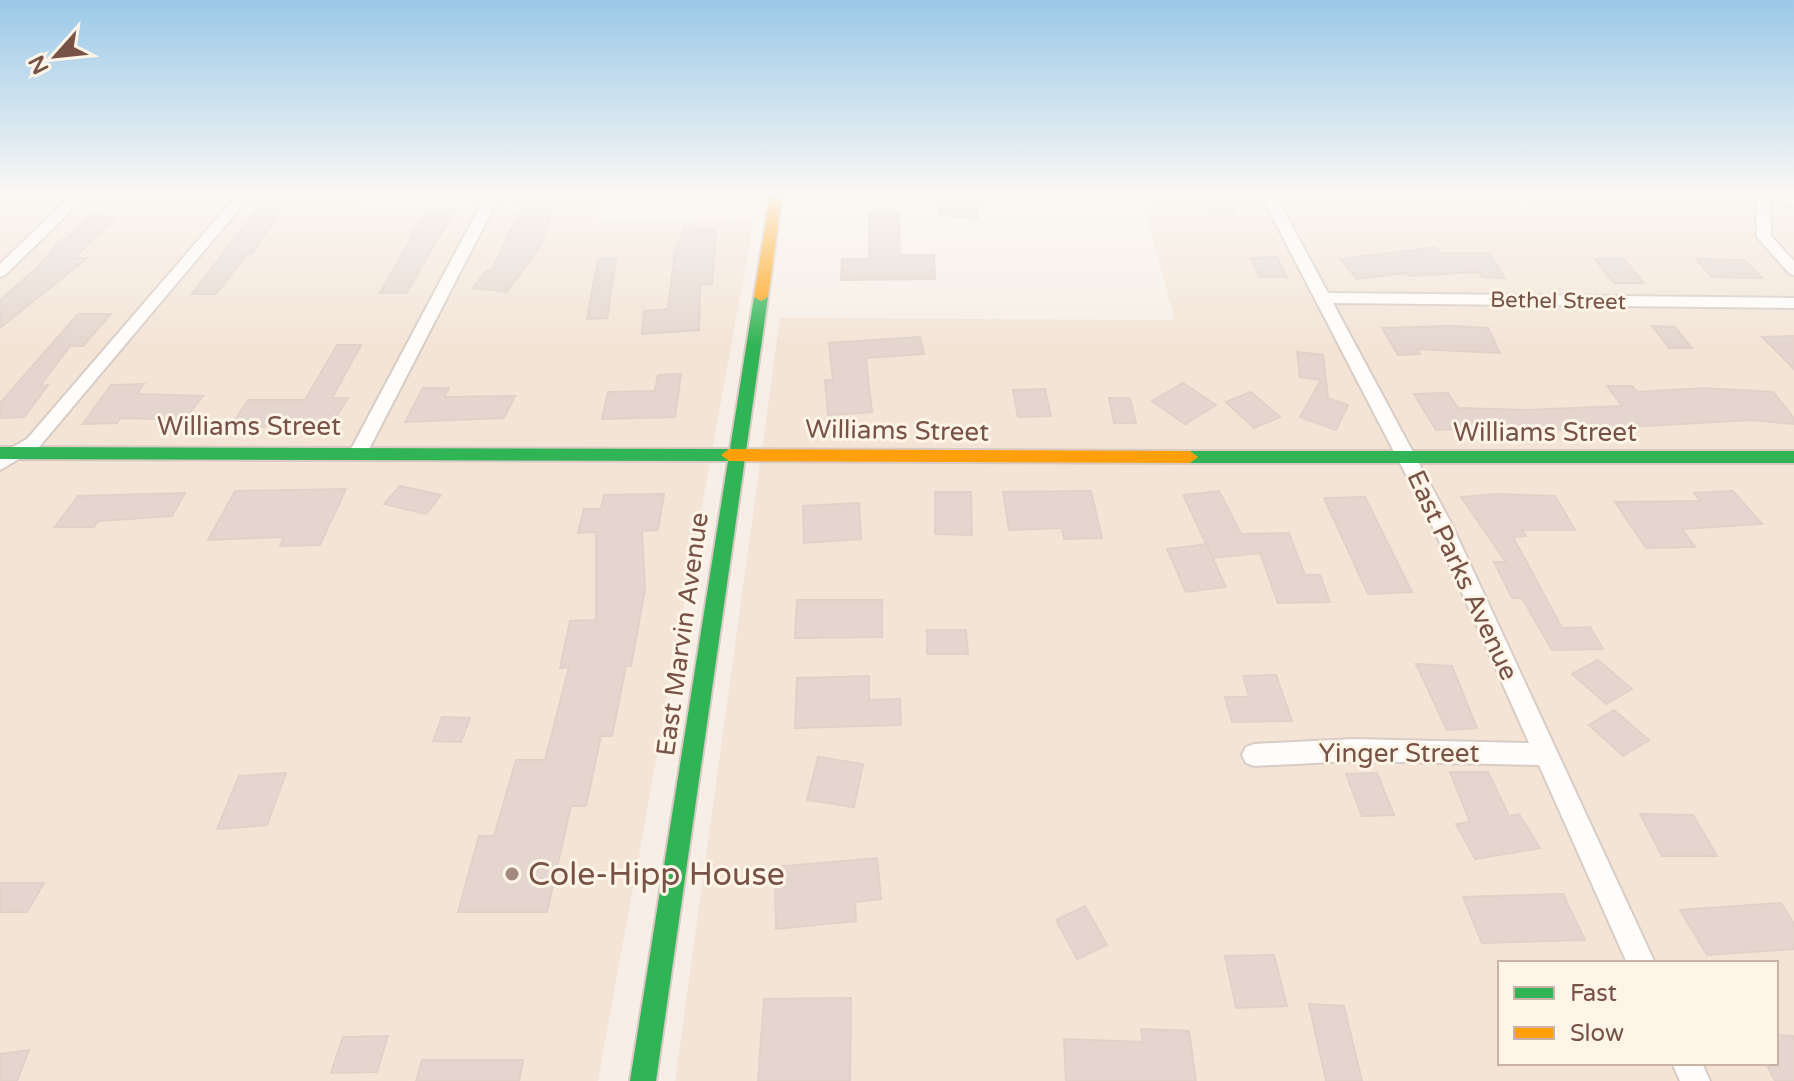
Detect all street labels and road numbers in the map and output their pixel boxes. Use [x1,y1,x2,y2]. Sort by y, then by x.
street label: Bethel Street [1490,287,1626,315]
street label: Williams Street [157,411,341,442]
street label: Williams Street [805,413,989,448]
street label: Williams Street [1453,417,1637,448]
street label: East Parks Avenue [1400,465,1525,685]
street label: East Marvin Avenue [650,510,715,758]
street label: Yinger Street [1319,738,1479,769]

